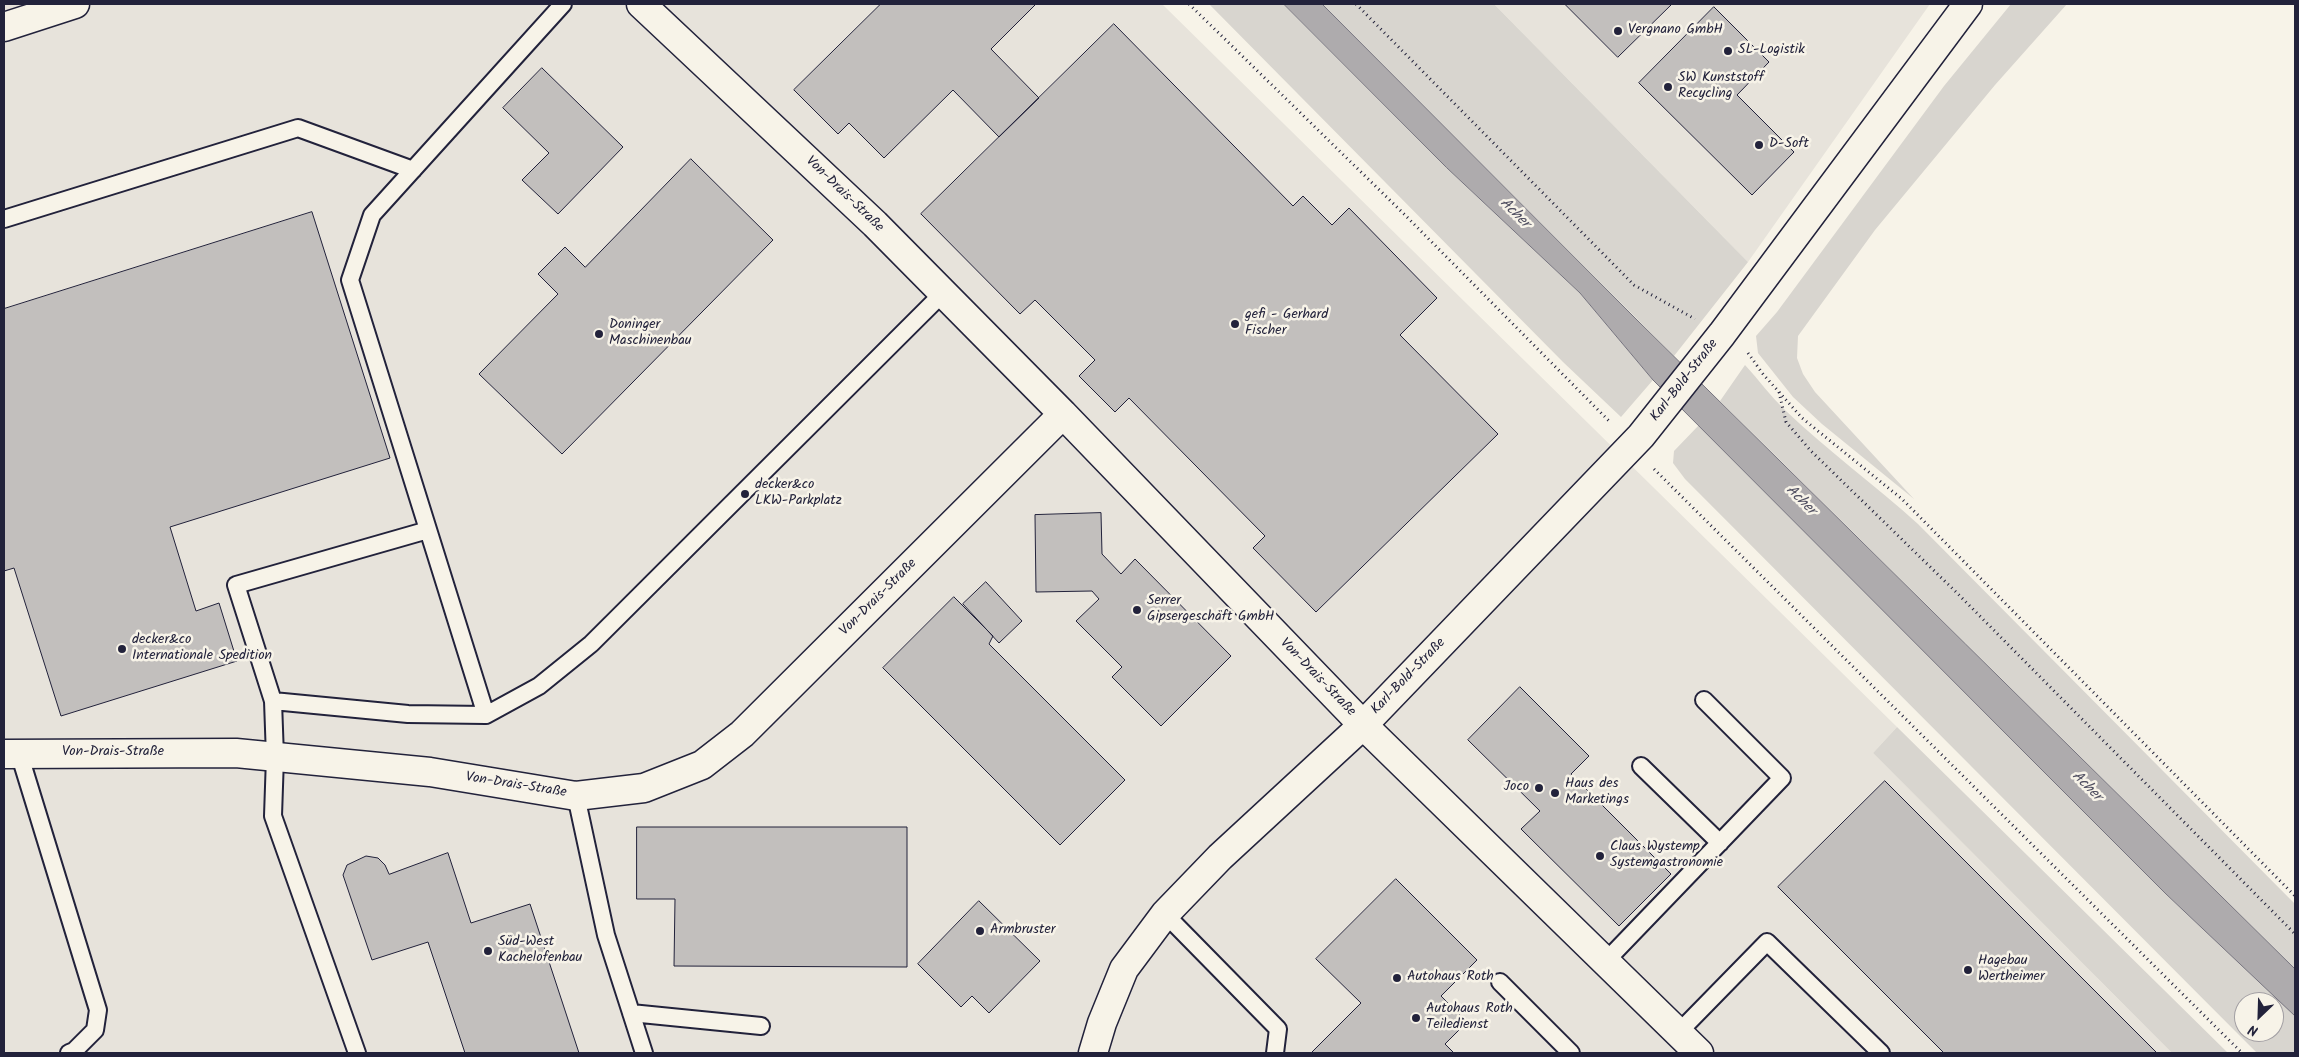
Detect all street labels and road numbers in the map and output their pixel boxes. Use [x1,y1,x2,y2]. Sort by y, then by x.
street label: Von-Drais-Straße [801,153,887,237]
street label: Karl-Bold-Straße [1648,336,1722,426]
street label: Von-Drais-Straße [837,556,921,640]
street label: Von-Drais-Straße [1275,635,1359,721]
street label: Karl-Bold-Straße [1368,635,1450,719]
street label: Von-Drais-Straße [62,745,164,761]
street label: Von-Drais-Straße [464,770,568,802]

